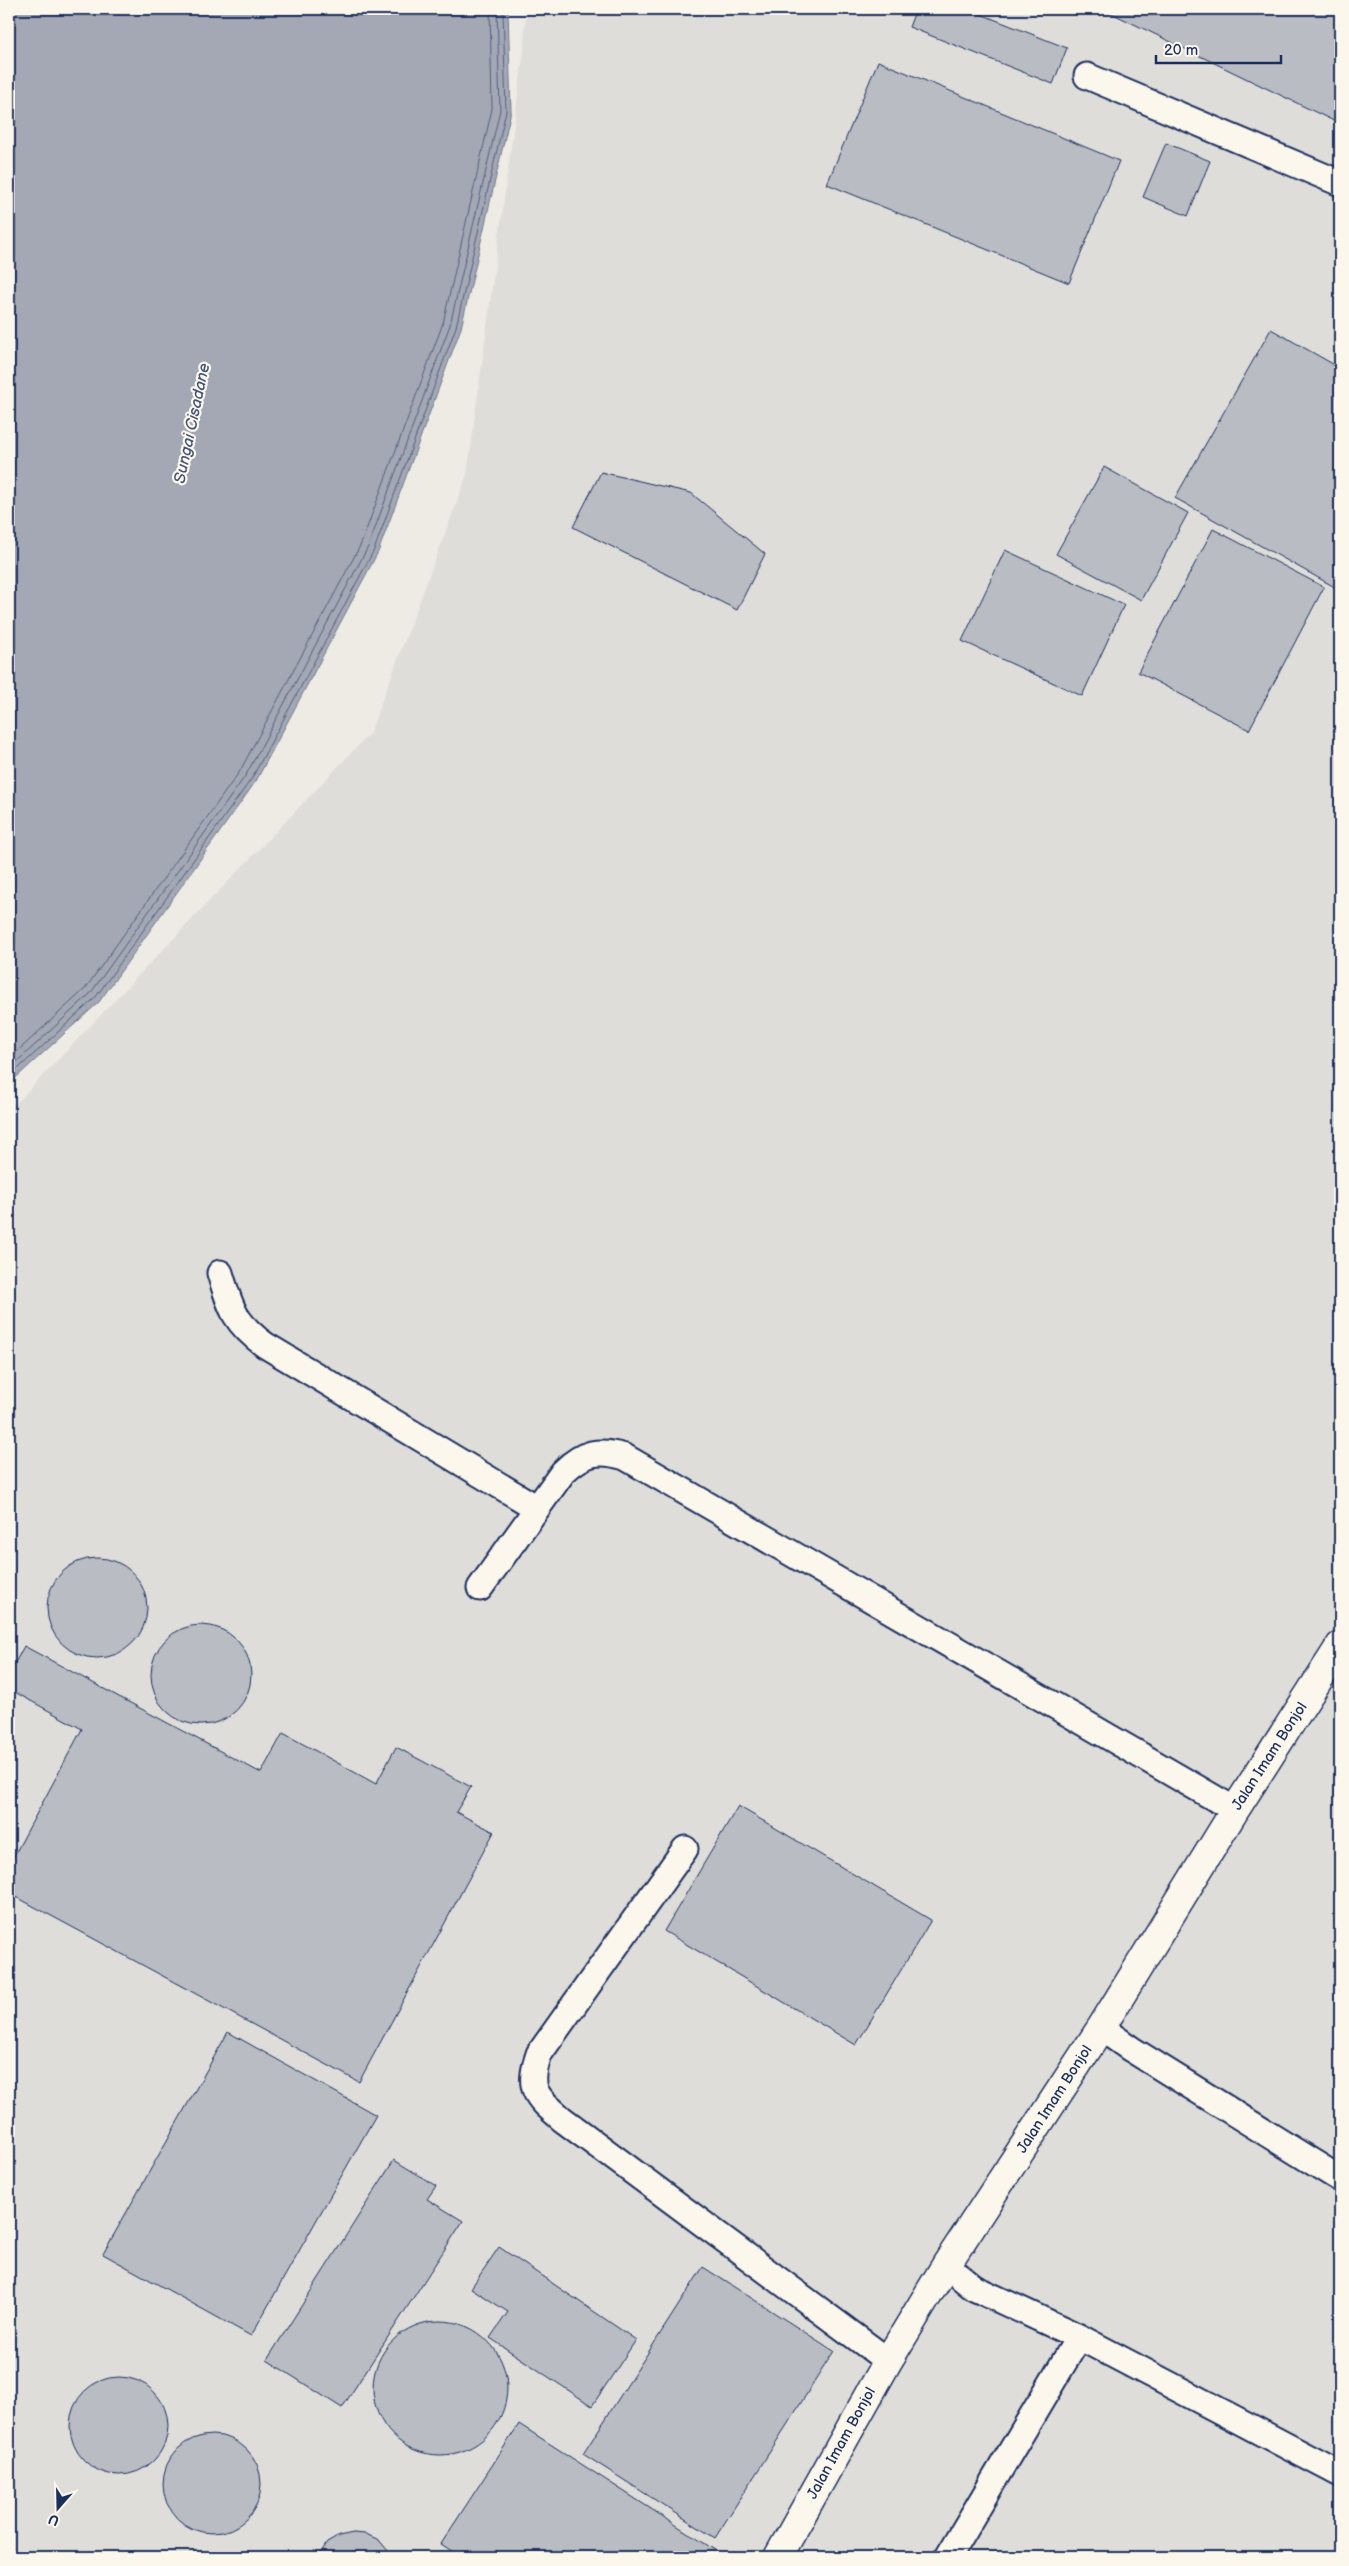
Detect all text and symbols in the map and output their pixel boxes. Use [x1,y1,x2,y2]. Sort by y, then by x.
scale bar [1156,32,1282,64]
text: 20 m [1164,41,1198,60]
water label: Sungai Cisadane [170,361,214,485]
street label: Jalan Imam Bonjol [1227,1699,1311,1814]
street label: Jalan Imam Bonjol [1012,2042,1096,2157]
street label: Jalan Imam Bonjol [803,2384,880,2502]
north arrow [32,2484,82,2534]
text: U [46,2510,61,2529]

